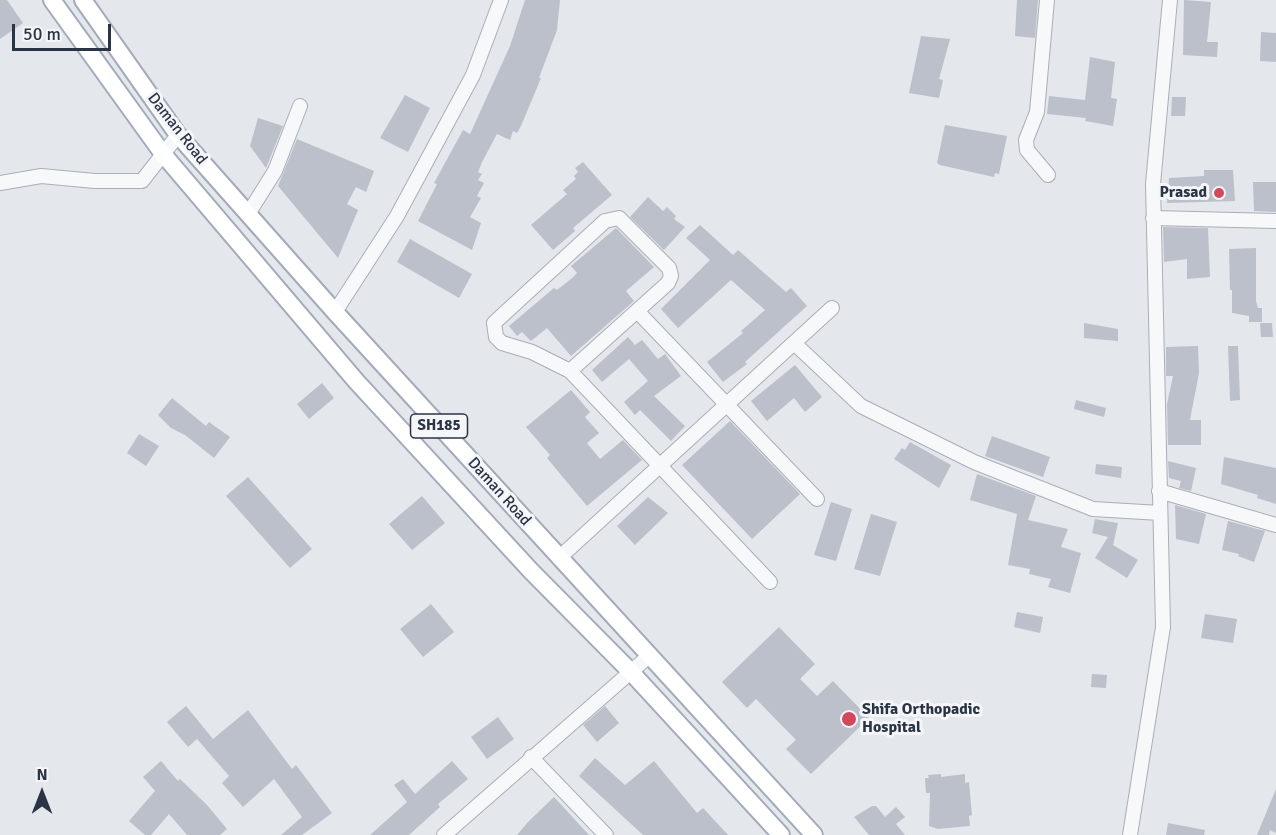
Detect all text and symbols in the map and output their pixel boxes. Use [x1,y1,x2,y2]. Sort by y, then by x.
scale bar [15,12,114,50]
text: 50 m [23,23,61,45]
street label: Daman Road [143,89,211,169]
place label: Prasad [1160,183,1207,203]
marker: Prasad [1212,186,1226,200]
road number: SH185 [410,414,468,438]
street label: Daman Road [463,454,535,530]
place label: Shifa Orthopadic Hospital [862,700,980,738]
marker: Shifa Orthopadic Hospital [840,710,858,728]
north arrow [12,763,72,823]
text: N [36,765,48,785]

